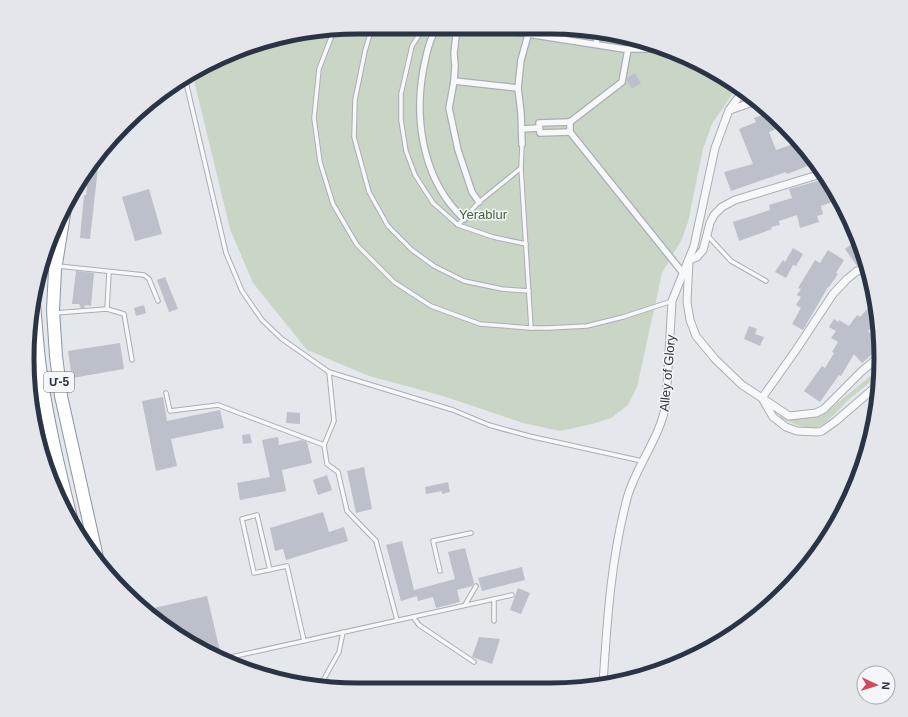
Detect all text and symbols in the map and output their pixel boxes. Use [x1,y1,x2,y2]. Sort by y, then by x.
park label: Yerablur [459,207,508,222]
street label: Alley of Glory [657,333,678,412]
road number: Մ-5 [44,372,74,392]
north arrow [856,665,896,705]
text: N [880,681,892,690]

